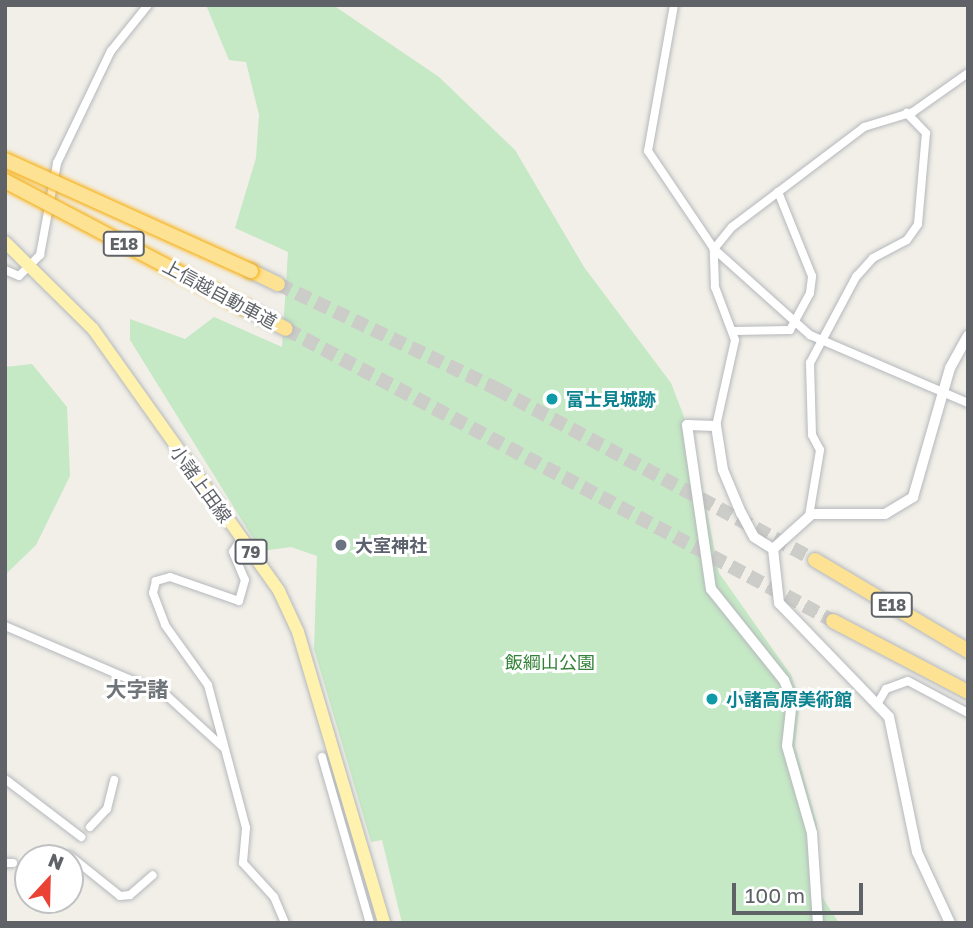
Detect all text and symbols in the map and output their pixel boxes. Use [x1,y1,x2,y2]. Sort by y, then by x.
road number: E18 [101,232,147,256]
street label: 上信越自動車道 [159,255,281,333]
place label: 富士見城跡 [566,388,656,410]
marker: 富士見城跡 [544,391,560,407]
street label: 小諸上田線 [166,441,236,527]
place label: 大室神社 [355,534,427,556]
marker: 大室神社 [333,537,349,553]
road number: 79 [233,540,268,565]
road number: E18 [869,592,915,618]
park label: 飯綱山公園 [505,651,595,673]
district label: 大字諸 [106,676,168,702]
place label: 小諸高原美術館 [726,688,852,710]
marker: 小諸高原美術館 [704,691,720,707]
north arrow [14,844,84,914]
text: N [45,848,67,874]
scale bar [735,869,866,913]
text: 100 m [745,882,805,908]

